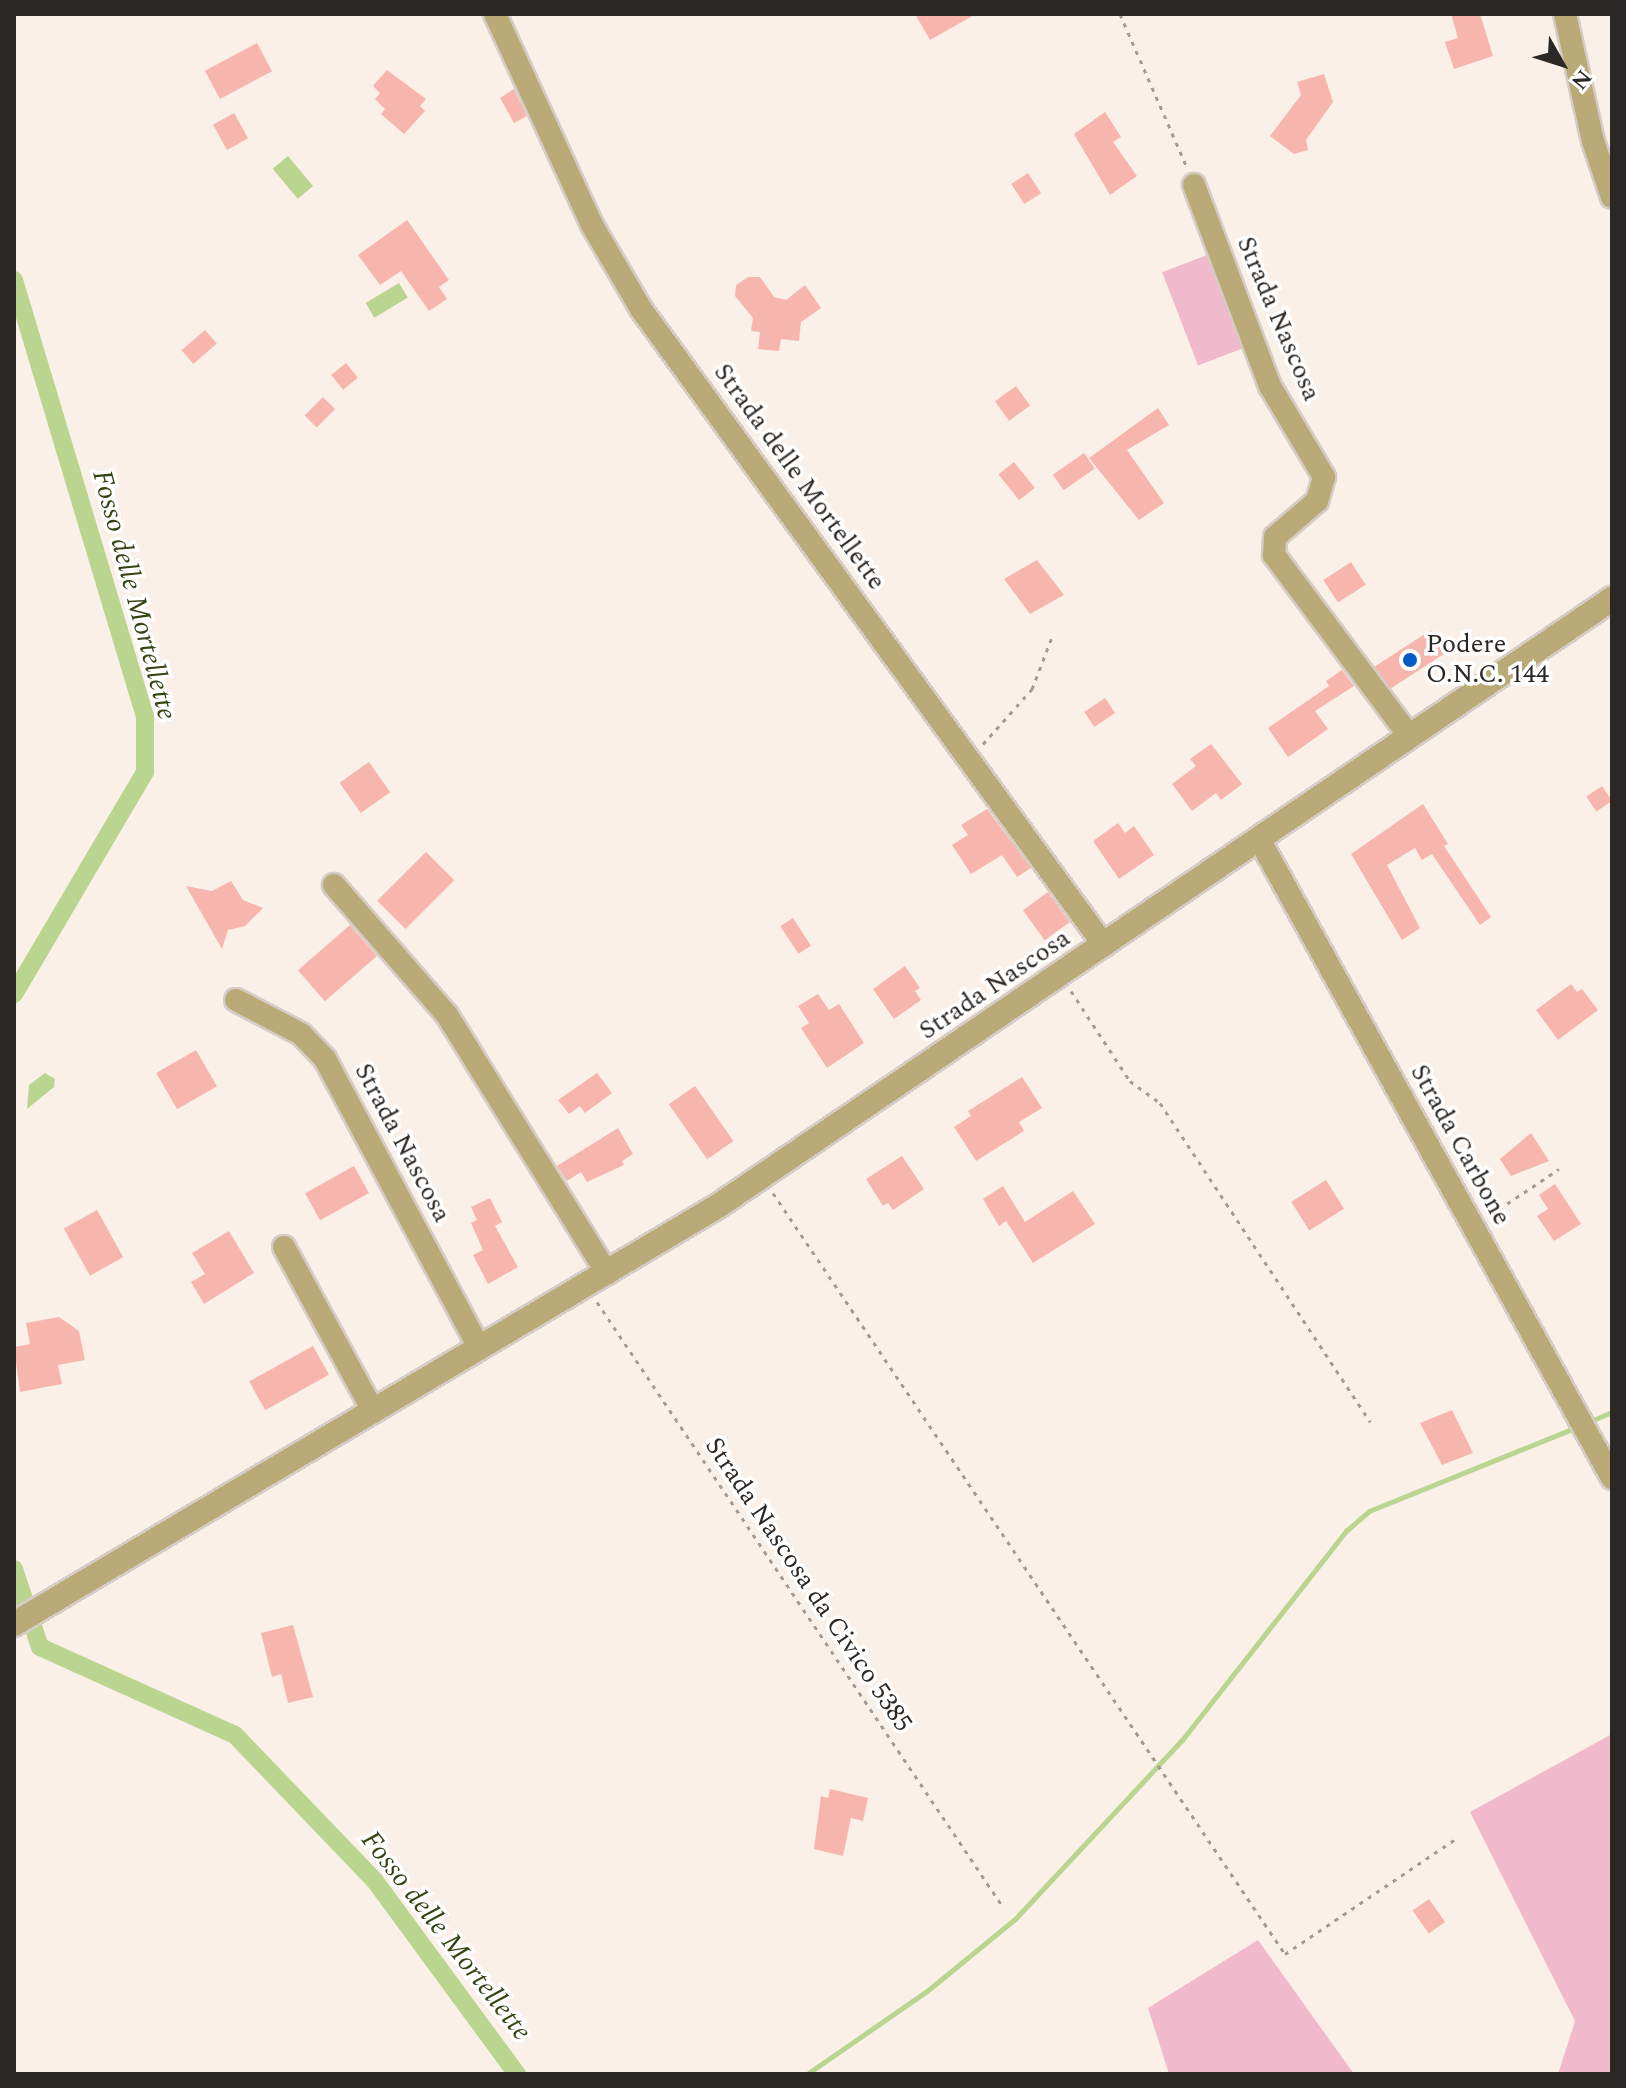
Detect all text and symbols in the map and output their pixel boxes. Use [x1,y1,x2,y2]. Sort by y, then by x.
north arrow [1522,24,1602,104]
text: N [1563,62,1600,97]
street label: Strada Nascosa [1229,232,1327,406]
street label: Strada delle Mortellette [706,358,892,596]
water label: Fosso delle Mortellette [84,466,184,724]
place label: Podere O.N.C. 144 [1426,629,1549,690]
marker: Podere O.N.C. 144 [1401,651,1419,669]
street label: Strada Nascosa [914,923,1076,1047]
street label: Strada Nascosa [347,1058,457,1228]
street label: Strada Carbone [1403,1059,1517,1231]
street label: Strada Nascosa da Civico 5385 [698,1432,918,1738]
water label: Fosso delle Mortellette [354,1824,538,2048]

